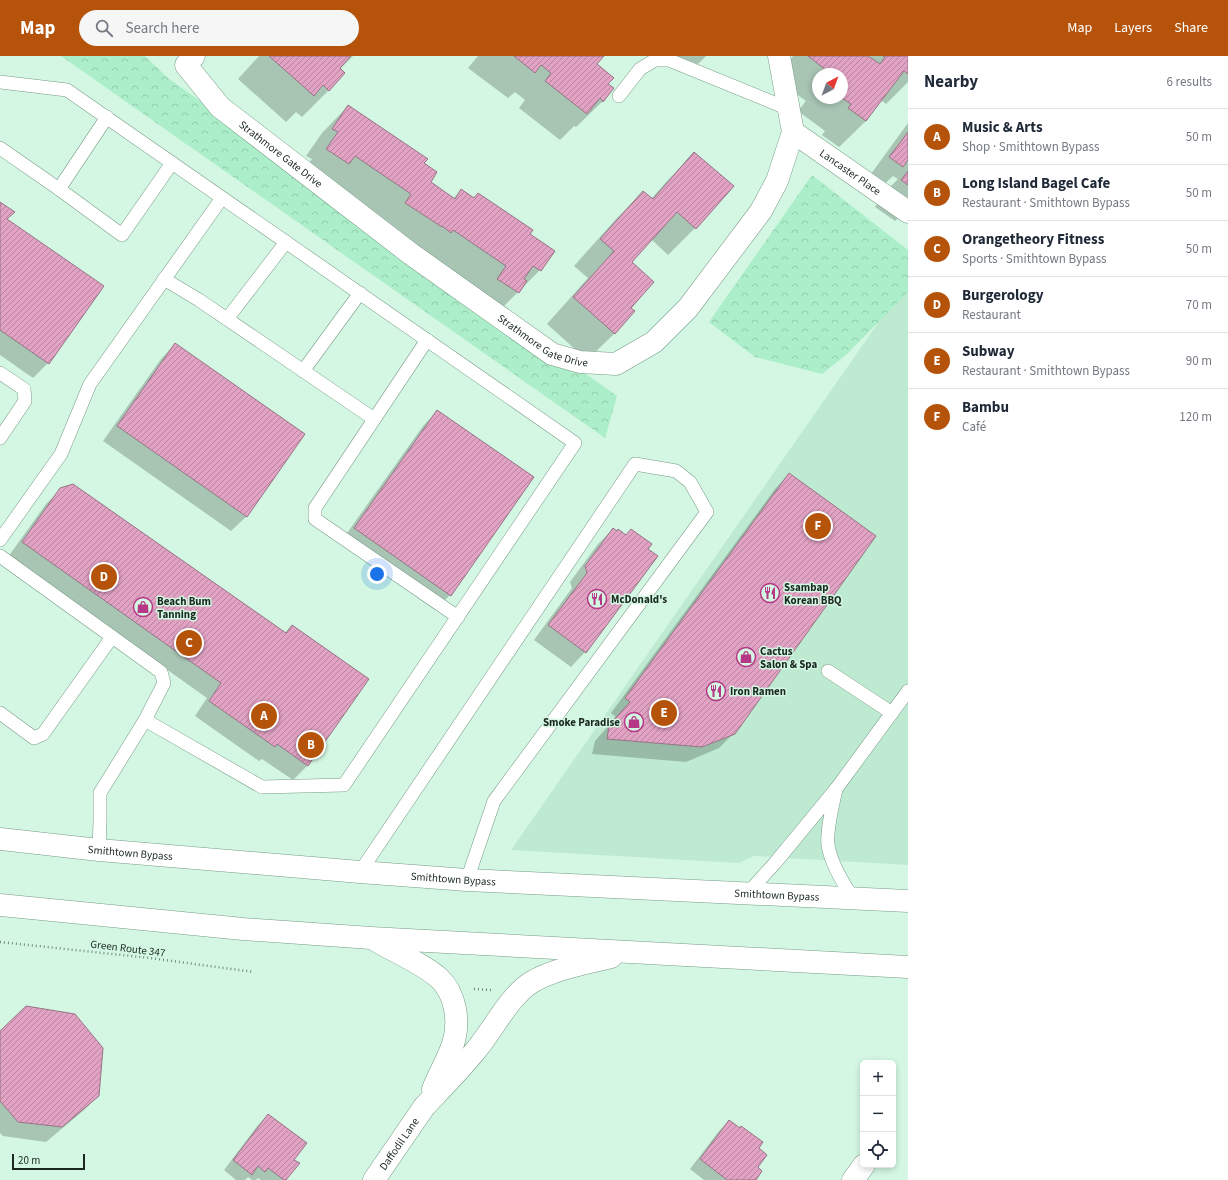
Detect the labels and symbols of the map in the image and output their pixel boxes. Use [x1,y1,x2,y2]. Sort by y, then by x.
north arrow [812,68,848,104]
street label: Strathmore Gate Drive [236,117,326,192]
street label: Lancaster Place [816,146,884,199]
street label: Strathmore Gate Drive [494,311,589,370]
pin: F [805,511,831,541]
pin: D [91,562,117,592]
your location [367,564,387,584]
place label: Ssambap Korean BBQ [784,580,842,608]
restaurant icon: Ssambap Korean BBQ [759,582,781,604]
restaurant icon: McDonald's [586,588,608,610]
place label: McDonald's [611,592,667,607]
place label: Beach Bum Tanning [157,594,211,622]
shop icon: Beach Bum Tanning [132,596,154,618]
pin: C [176,628,202,658]
place label: Cactus Salon & Spa [760,644,817,672]
shop icon: Cactus Salon & Spa [735,646,757,668]
restaurant icon: Iron Ramen [705,680,727,702]
place label: Iron Ramen [730,684,786,699]
pin: E [651,698,677,728]
pin: A [251,701,277,731]
shop icon: Smoke Paradise [623,711,645,733]
place label: Smoke Paradise [543,715,620,730]
pin: B [298,730,324,760]
street label: Smithtown Bypass [87,842,174,864]
street label: Smithtown Bypass [410,869,496,889]
street label: Smithtown Bypass [734,886,820,905]
street label: Green Route 347 [90,936,166,961]
street label: Daffodil Lane [376,1114,423,1173]
scale bar [12,1152,85,1171]

